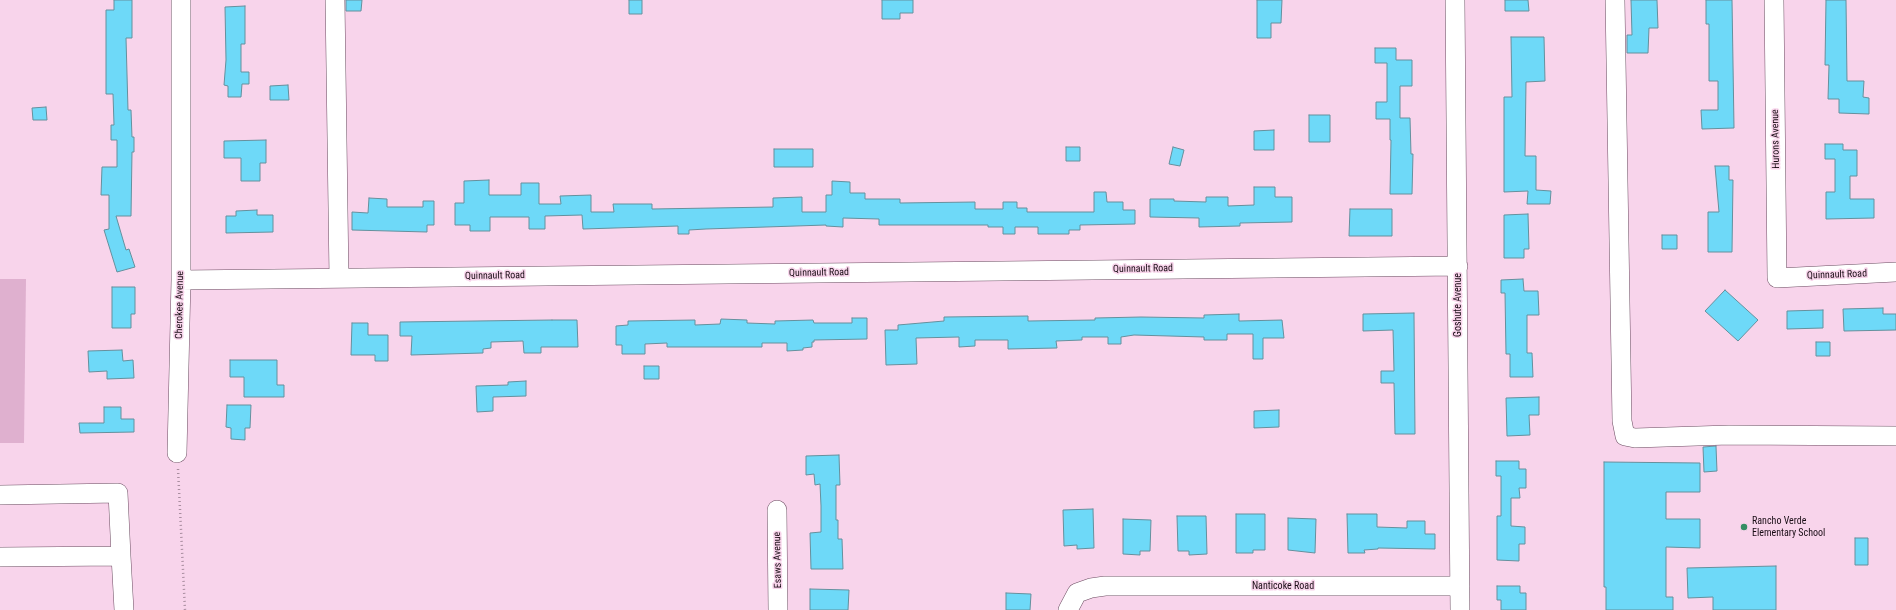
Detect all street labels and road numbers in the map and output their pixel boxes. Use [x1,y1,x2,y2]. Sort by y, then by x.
street label: Hurons Avenue [1769,109,1783,169]
street label: Quinnault Road [1113,262,1173,276]
street label: Quinnault Road [789,266,849,280]
street label: Quinnault Road [1807,268,1867,282]
street label: Quinnault Road [465,269,525,283]
street label: Cherokee Avenue [173,271,187,339]
street label: Goshute Avenue [1452,273,1464,337]
street label: Esaws Avenue [772,532,784,588]
street label: Nanticoke Road [1252,580,1314,592]

